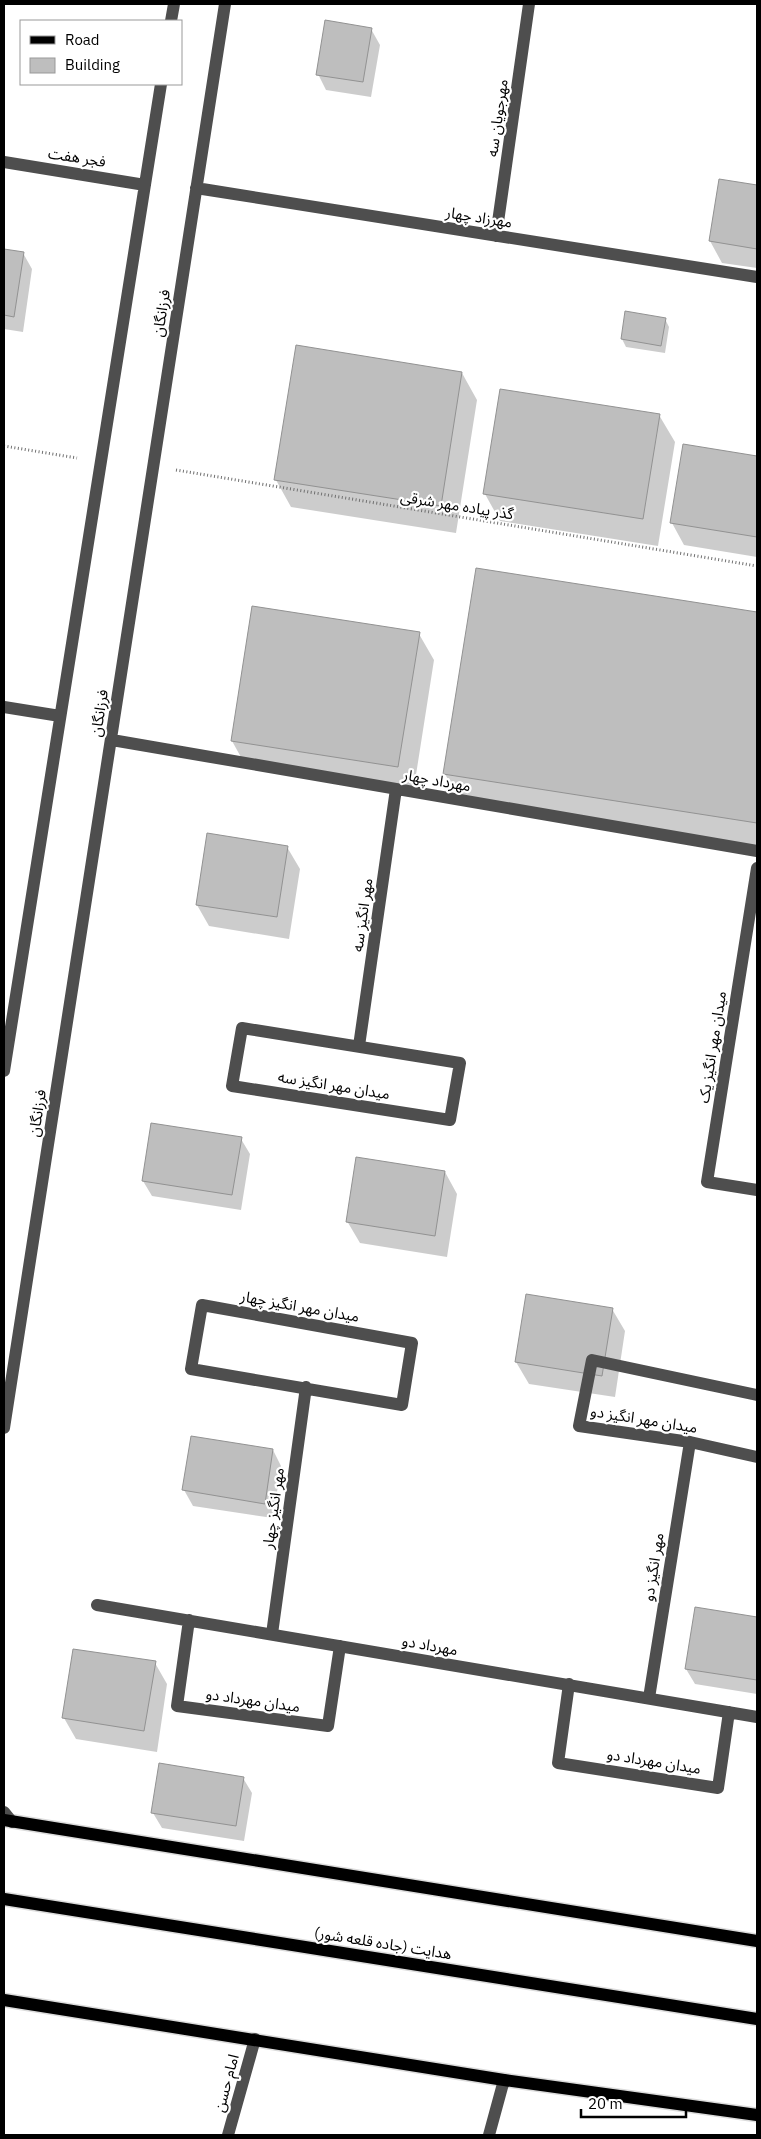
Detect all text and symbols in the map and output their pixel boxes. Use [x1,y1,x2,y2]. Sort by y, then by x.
legend [20,20,182,85]
text: Road [65,30,100,49]
text: Building [65,55,120,74]
street label: مهرجویان سه [482,78,512,158]
street label: فجر هفت [47,143,108,171]
street label: مهرزاد چهار [443,202,514,233]
street label: فرزانگان [148,288,174,338]
street label: گذر پیاده مهر شرقی [399,487,516,525]
street label: فرزانگان [86,688,112,738]
street label: مهرداد چهار [400,765,472,796]
street label: مهر انگیز سه [347,877,377,953]
street label: میدان مهر انگیز یک [694,990,730,1104]
street label: میدان مهر انگیز سه [277,1067,391,1103]
street label: فرزانگان [24,1088,50,1138]
street label: میدان مهر انگیز چهار [238,1286,361,1327]
street label: میدان مهر انگیز دو [589,1401,699,1437]
street label: مهر انگیز چهار [258,1466,289,1551]
street label: مهر انگیز دو [638,1531,668,1603]
street label: مهرداد دو [401,1631,459,1659]
street label: میدان مهرداد دو [205,1684,301,1716]
street label: میدان مهرداد دو [606,1744,702,1778]
street label: هدایت (جاده قلعه شور) [313,1923,453,1963]
street label: امام حسن [209,2052,245,2115]
scale bar [581,2086,686,2118]
text: 20 m [588,2094,623,2113]

